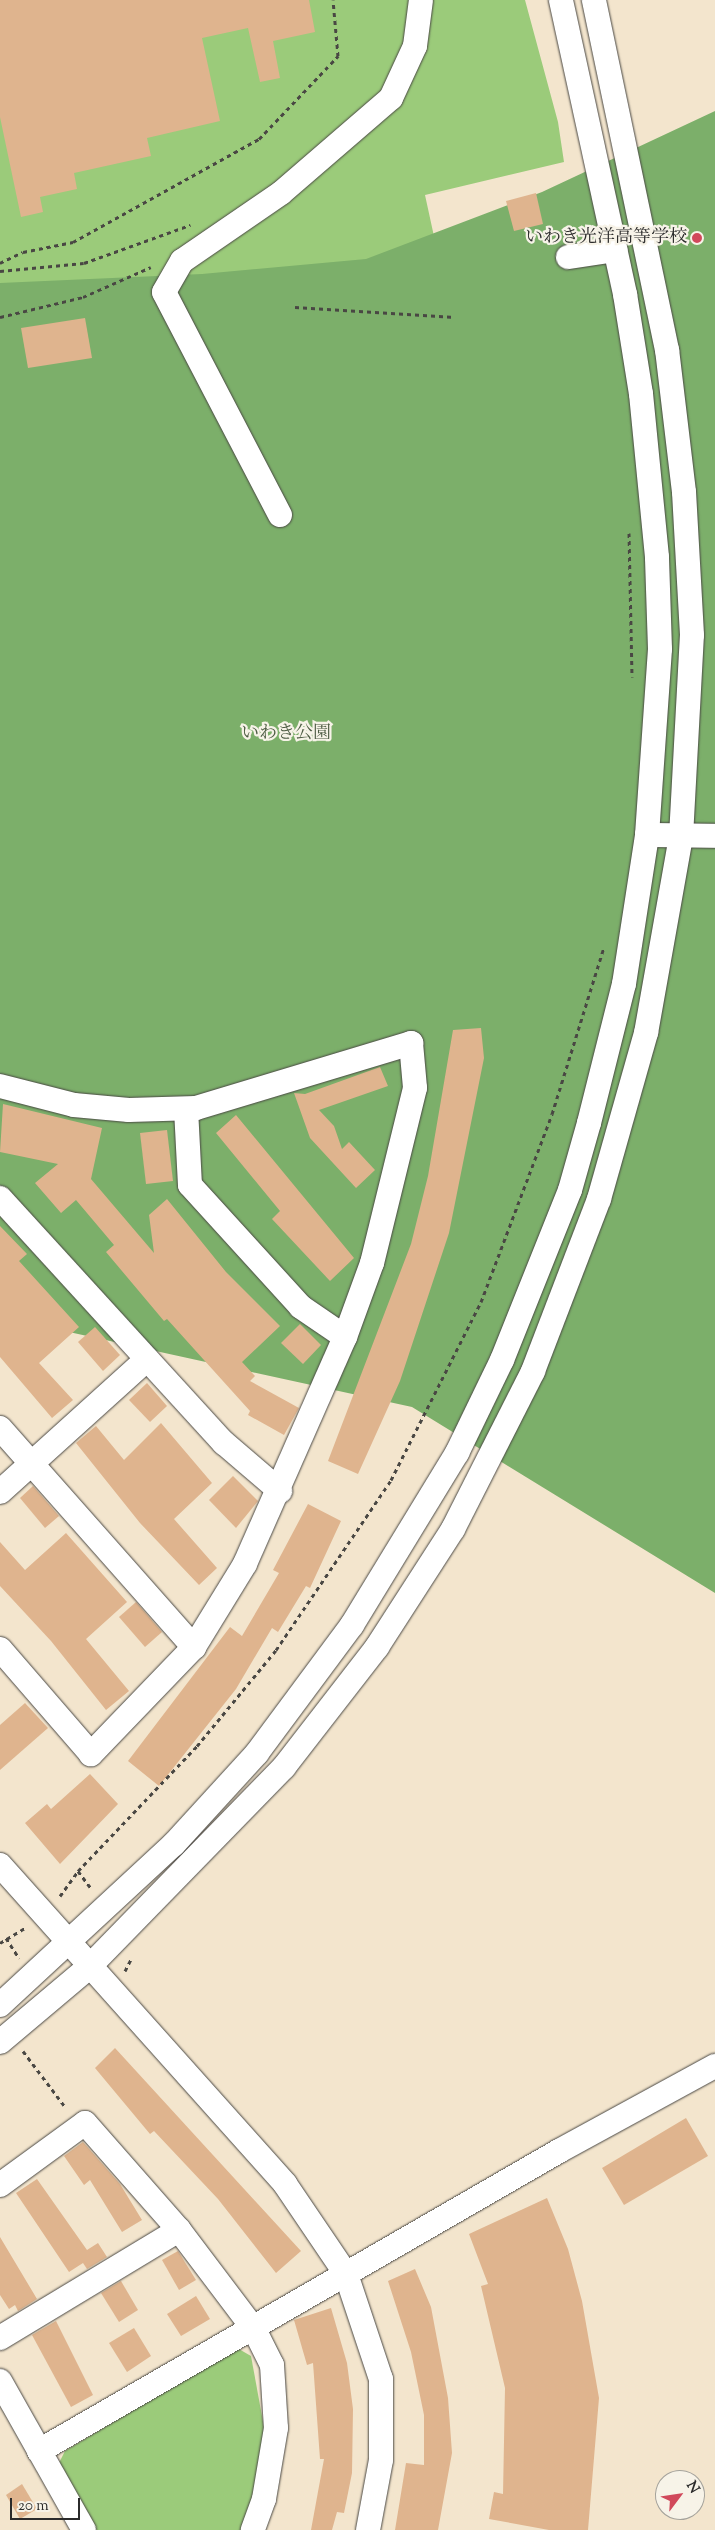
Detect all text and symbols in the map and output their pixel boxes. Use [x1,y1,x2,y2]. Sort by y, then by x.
place label: いわき光洋高等学校 [525,227,687,249]
marker: いわき光洋高等学校 [691,232,703,244]
park label: いわき公園 [241,723,331,745]
north arrow [655,2470,705,2520]
text: N [681,2478,703,2498]
scale bar [12,2488,82,2520]
text: 20 m [18,2496,49,2517]

